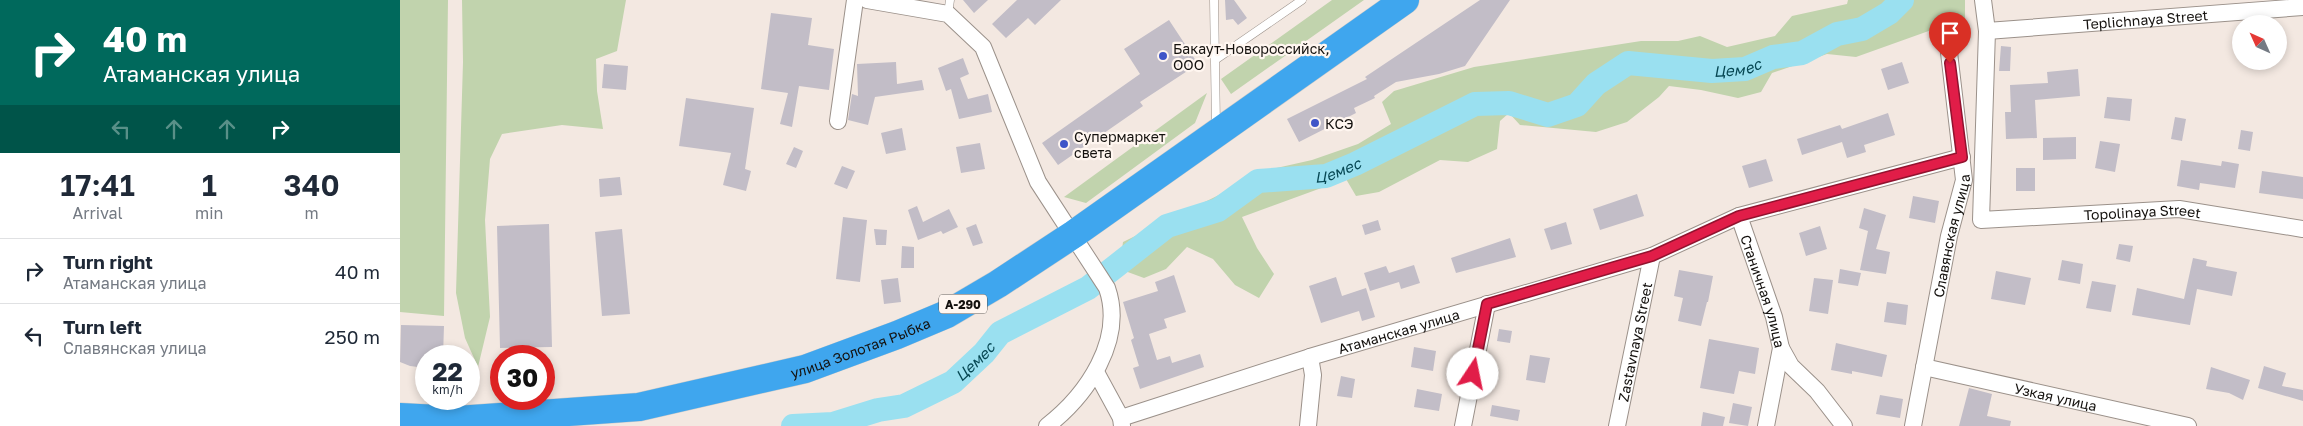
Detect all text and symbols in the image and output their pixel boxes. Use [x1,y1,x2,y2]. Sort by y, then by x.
street label: Teplichnaya Street [2082,6,2209,32]
pin [1929,12,1971,63]
north arrow [2232,15,2288,70]
map controls [2232,15,2287,70]
text: 40 m [103,18,187,60]
icon: arrive [1936,19,1964,47]
icon: right [20,20,85,85]
place label: Бакаут-Новороссийск, ООО [1173,40,1330,73]
marker: Бакаут-Новороссийск, ООО [1157,50,1169,62]
water label: Цемес [1713,54,1764,80]
text: Атаманская улица [103,60,300,87]
icon: left [107,115,135,143]
icon: ahead [160,115,188,143]
icon: ahead [213,115,241,143]
icon: right [266,115,294,143]
place label: КСЭ [1325,115,1354,132]
marker: КСЭ [1309,117,1321,129]
place label: Супермаркет света [1074,128,1166,161]
marker: Супермаркет света [1058,138,1070,150]
water label: Цемес [1314,153,1364,186]
text: 17:41 [60,167,135,203]
text: 1 [202,167,217,203]
text: 340 [284,167,340,203]
street label: Славянская улица [1929,174,1973,299]
street label: Topolinaya Street [2083,200,2202,223]
text: Arrival [72,203,123,223]
text: min [195,203,223,223]
text: m [305,203,319,223]
street label: Станичная улица [1738,232,1789,349]
text: Turn right [63,250,153,273]
icon: right [20,257,48,285]
text: 40 m [335,260,380,283]
text: Атаманская улица [63,273,206,293]
street label: Zastavnaya Street [1614,281,1655,403]
road number: А-290 [939,294,987,314]
street label: Атаманская улица [1336,305,1461,357]
street label: улица Золотая Рыбка [789,314,933,381]
text: Turn left [63,315,142,338]
icon: left [20,322,48,350]
text: 250 m [325,325,380,348]
text: Славянская улица [63,338,207,358]
water label: Цемес [951,338,999,384]
speed limit sign: 30 [490,345,555,410]
position arrow [1446,347,1498,399]
text: 22 [432,356,463,387]
street label: Узкая улица [2013,379,2099,414]
text: km/h [432,382,463,397]

